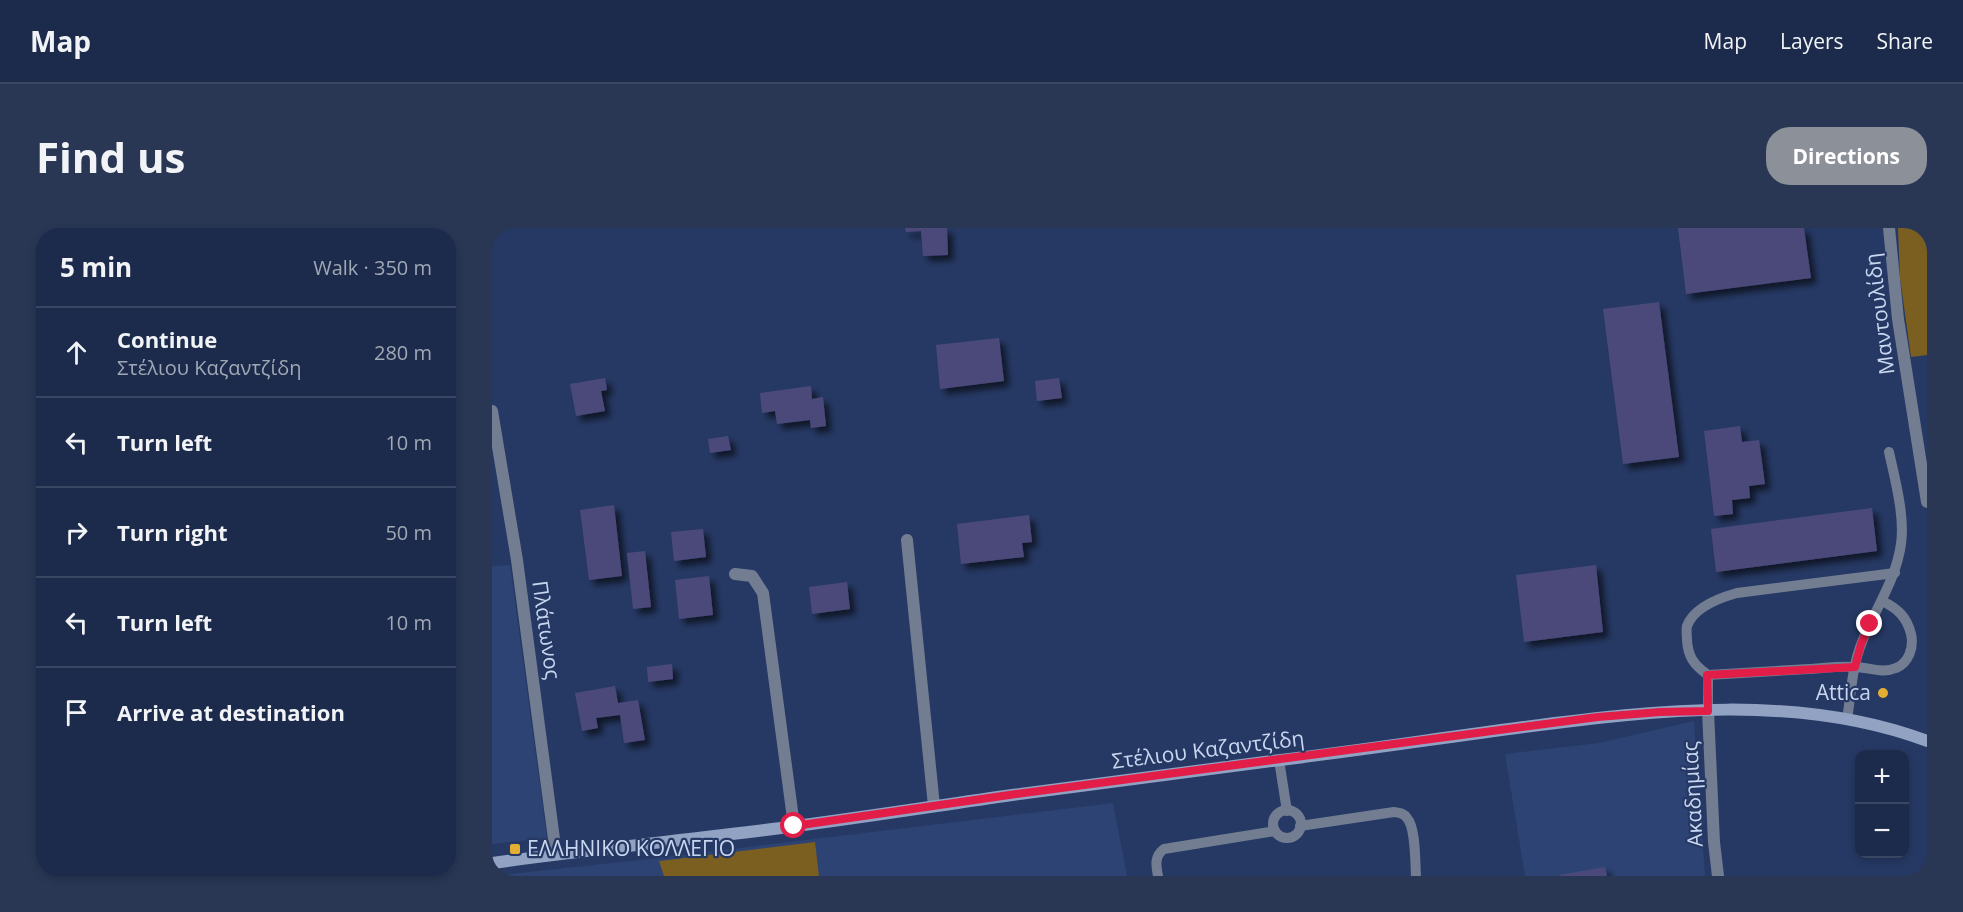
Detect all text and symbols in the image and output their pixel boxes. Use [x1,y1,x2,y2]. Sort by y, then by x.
text: Map [30,22,91,60]
text: Map [1704,27,1747,55]
text: Layers [1780,27,1844,55]
text: Share [1877,27,1933,55]
button: Directions [1766,127,1927,185]
text: Find us [36,128,185,185]
text: 5 min [60,249,132,285]
street label: Μαντουλίδη [1858,252,1900,377]
text: Walk · 350 m [313,254,432,281]
text: Continue [117,324,217,354]
icon: ahead [60,336,93,369]
text: 280 m [374,339,432,366]
text: Στέλιου Καζαντζίδη [117,354,302,381]
icon: left [60,426,93,459]
text: Turn left [117,427,212,457]
text: 10 m [385,429,432,456]
icon: right [60,516,93,549]
text: Turn right [117,517,228,547]
text: 50 m [385,519,432,546]
street label: Πλάτωνος [526,579,568,681]
icon: left [60,606,93,639]
text: Turn left [117,607,212,637]
text: 10 m [385,609,432,636]
route end [1856,610,1882,636]
place label: Attica [1816,678,1871,706]
marker: Attica [1876,686,1890,700]
icon: arrive [60,696,93,729]
text: Arrive at destination [117,697,345,727]
street label: Στέλιου Καζαντζίδη [1110,723,1306,775]
street label: Ακαδημίας [1675,741,1709,848]
map controls [1855,750,1909,858]
button: + [1855,750,1909,804]
button: − [1855,804,1909,858]
route start [780,812,806,838]
place label: ΕΛΛΗΝΙΚΟ ΚΟΛΛΕΓΙΟ [527,834,735,862]
marker: ΕΛΛΗΝΙΚΟ ΚΟΛΛΕΓΙΟ [508,842,522,856]

